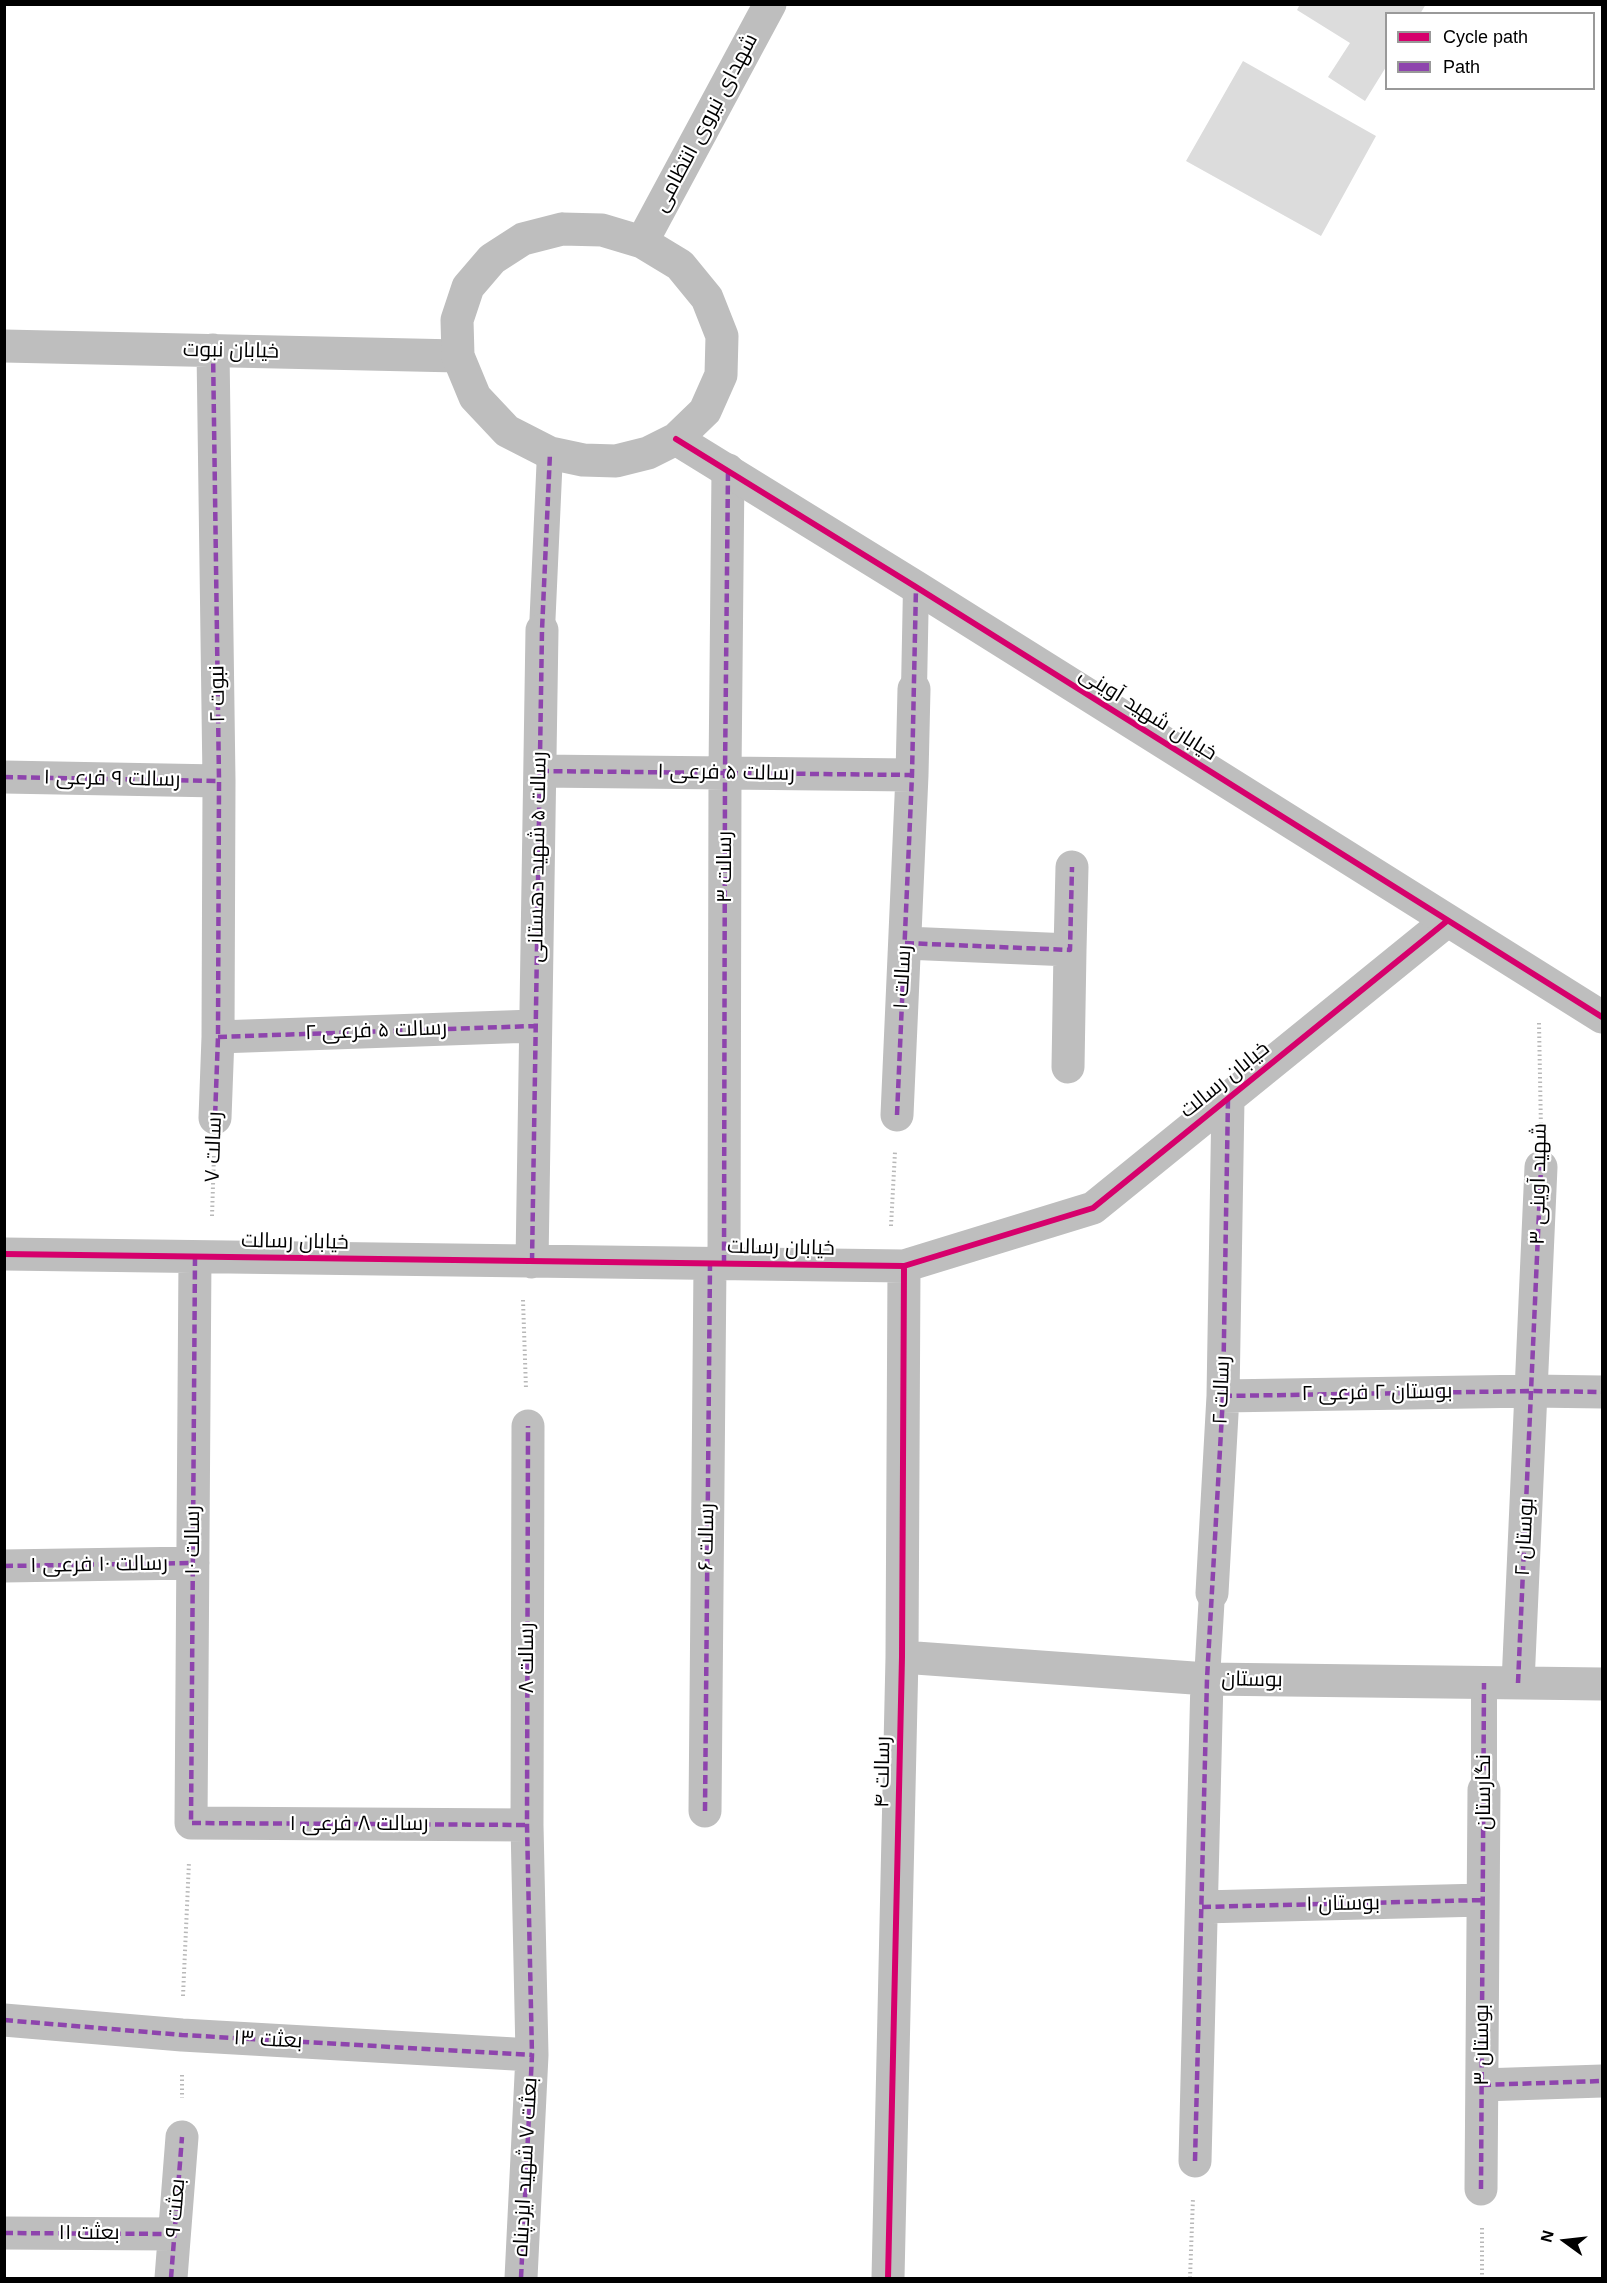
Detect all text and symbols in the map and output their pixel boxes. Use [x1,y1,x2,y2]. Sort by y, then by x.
legend [1385,12,1595,90]
text: Cycle path [1443,27,1528,47]
street label: شهدای نیروی انتظامی [648,30,764,216]
text: Path [1443,57,1480,77]
street label: خیابان نبوت [183,338,279,364]
street label: خیابان شهید آوینی [1075,662,1221,766]
street label: نبوت ۲ [205,665,231,723]
street label: رسالت ۵ شهید دهستانی [524,751,552,963]
street label: رسالت ۵ فرعی ۱ [657,759,795,787]
street label: رسالت ۹ فرعی ۱ [43,765,181,793]
street label: رسالت ۳ [712,831,738,903]
street label: رسالت ۱ [889,944,917,1010]
street label: رسالت ۵ فرعی ۲ [305,1016,447,1046]
street label: خیابان رسالت [1175,1036,1275,1124]
street label: رسالت ۷ [200,1111,228,1183]
street label: شهید آوینی ۳ [1525,1123,1553,1245]
street label: خیابان رسالت [241,1228,349,1256]
street label: خیابان رسالت [727,1234,835,1262]
street label: رسالت ۲ [1208,1355,1236,1425]
street label: بوستان ۲ فرعی ۲ [1301,1379,1453,1407]
street label: بوستان ۲ [1510,1497,1540,1577]
street label: رسالت ۶ [694,1503,720,1571]
street label: رسالت ۱۰ [180,1505,206,1575]
street label: رسالت ۱۰ فرعی ۱ [30,1551,168,1579]
street label: رسالت ۸ [514,1623,540,1693]
street label: بوستان [1221,1667,1283,1693]
street label: رسالت ۴ [870,1736,896,1808]
street label: نگارستان [1471,1754,1497,1830]
street label: رسالت ۸ فرعی ۱ [289,1811,429,1837]
street label: بوستان ۱ [1306,1891,1380,1917]
street label: بوستان ۳ [1469,2004,1495,2086]
street label: بعثت ۱۳ [233,2026,303,2054]
street label: بعثت ۷ شهید ایزدپناه [509,2077,543,2257]
street label: بعثت ۹ [161,2178,191,2238]
north arrow [1535,2211,1595,2271]
street label: بعثت ۱۱ [58,2220,120,2246]
text: N [1537,2228,1557,2244]

